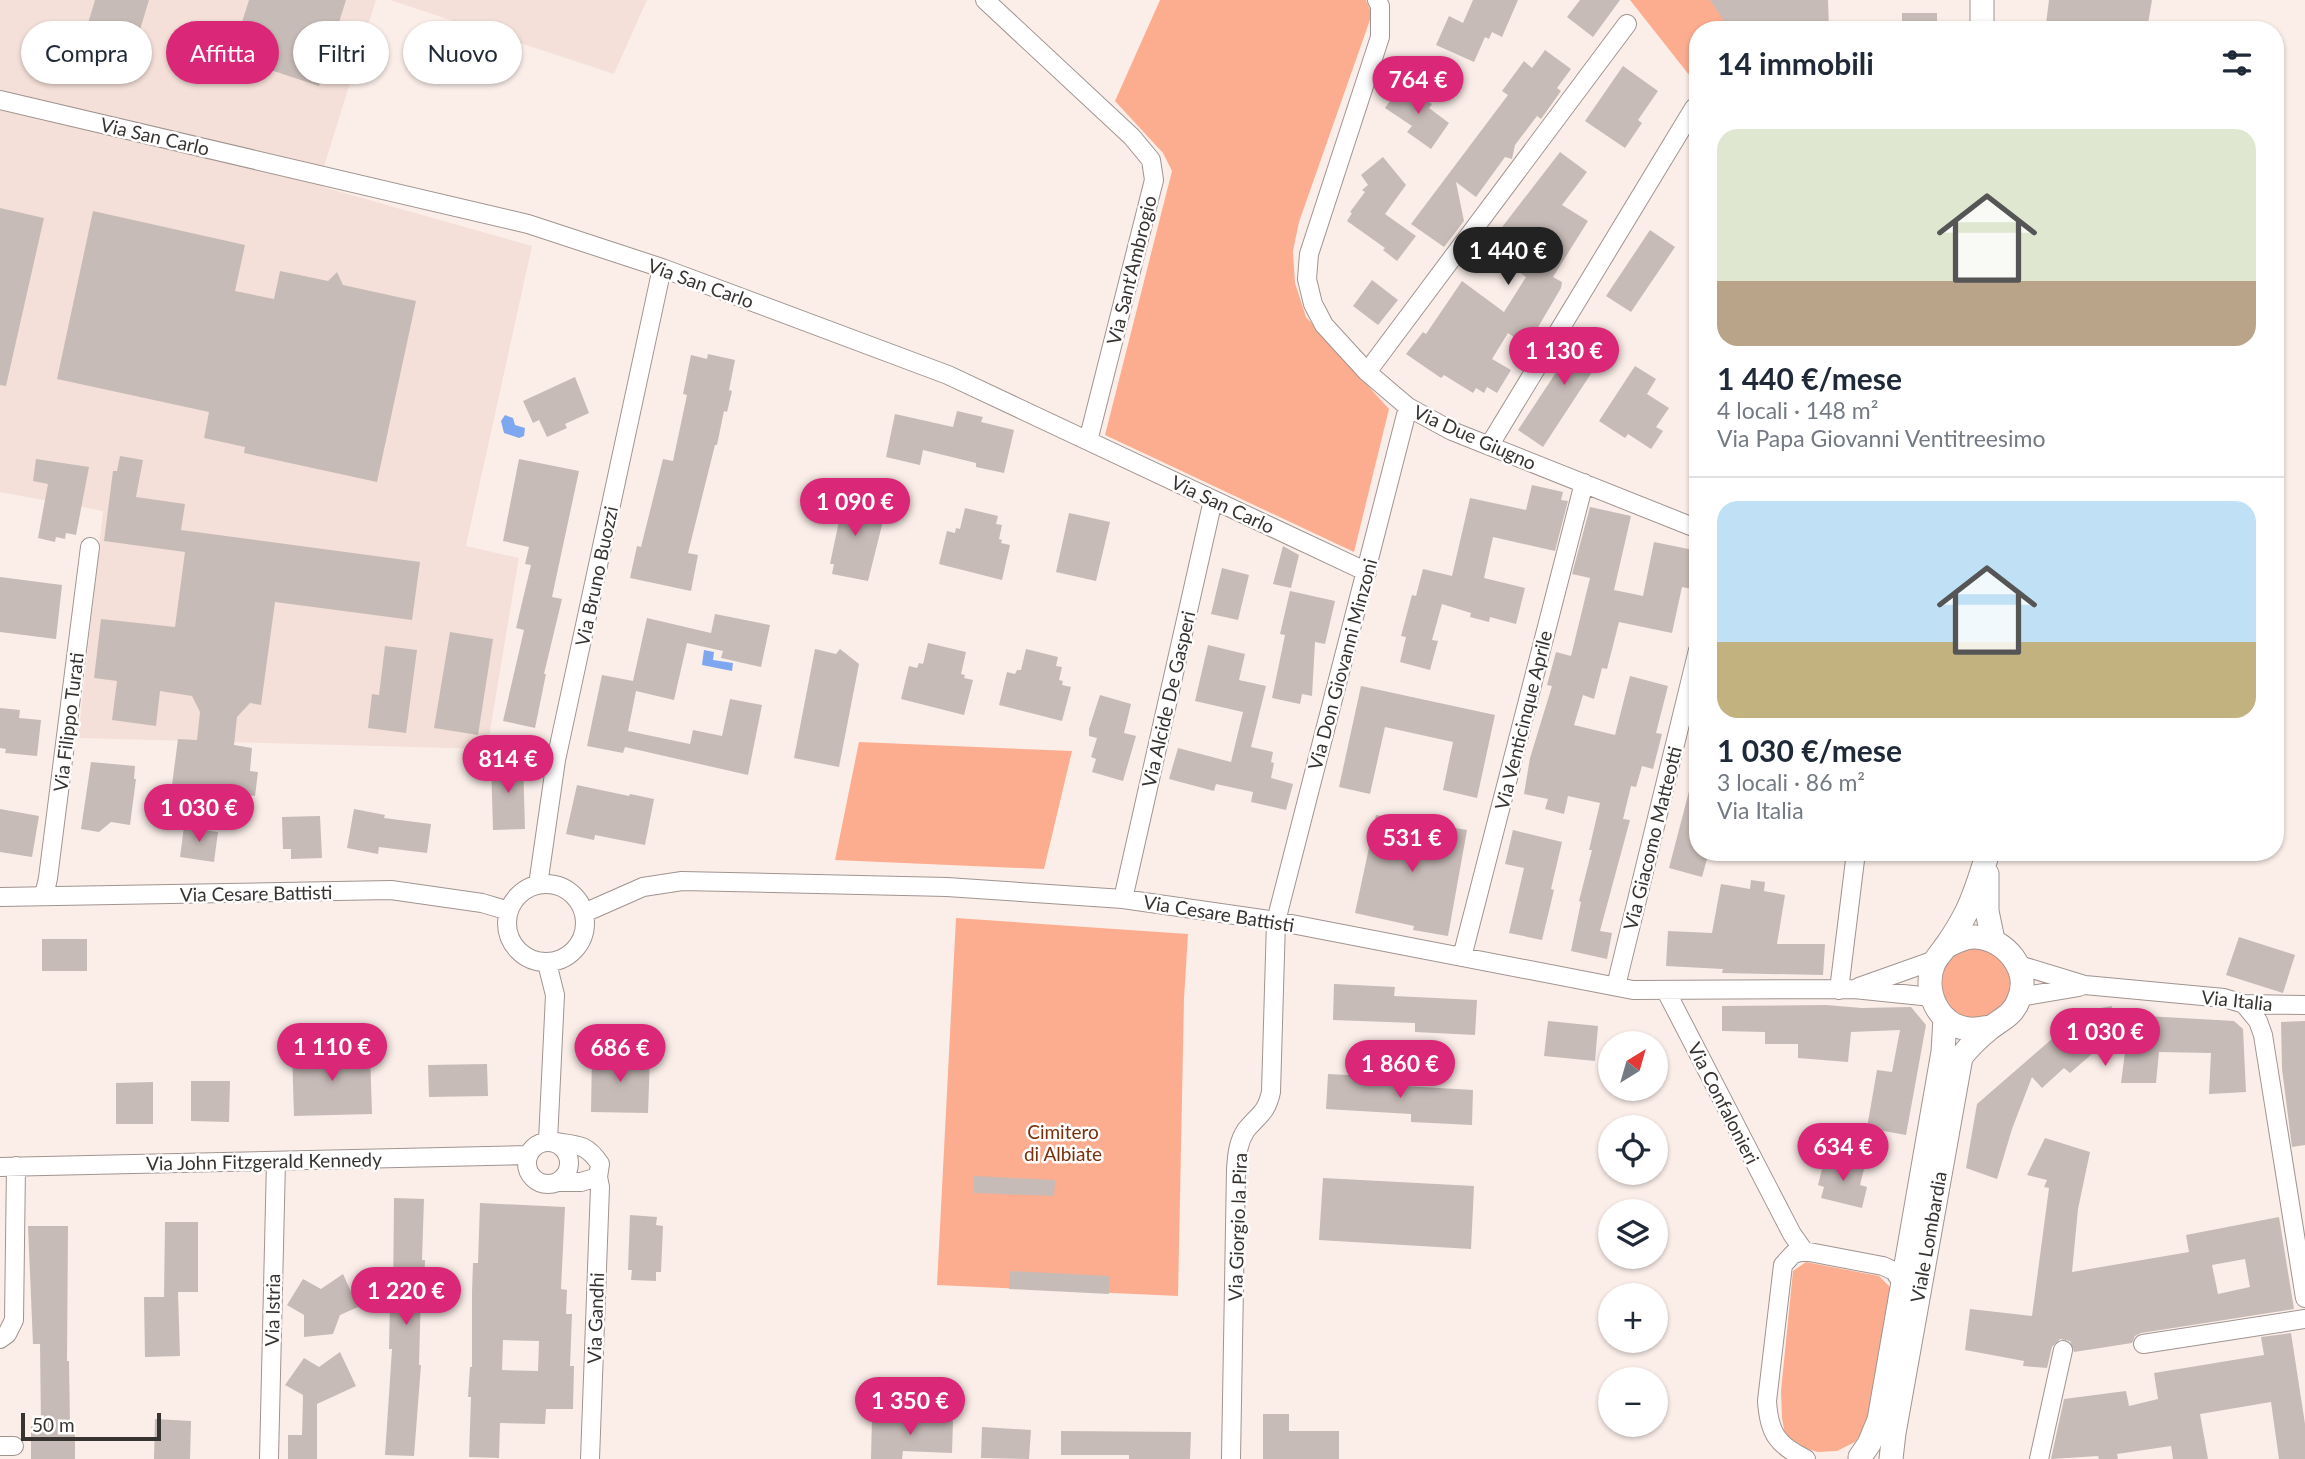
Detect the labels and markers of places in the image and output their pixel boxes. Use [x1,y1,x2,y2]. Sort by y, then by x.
pin: 764 € [1369,57,1467,116]
pin: 1 440 € [1443,228,1573,287]
pin: 1 130 € [1499,328,1629,387]
pin: 1 090 € [790,478,920,538]
pin: 814 € [459,736,557,795]
pin: 1 030 € [134,784,264,844]
pin: 531 € [1363,814,1461,874]
pin: 1 030 € [2040,1009,2170,1068]
pin: 1 110 € [267,1024,397,1083]
pin: 686 € [571,1024,669,1084]
pin: 1 860 € [1335,1040,1465,1100]
pin: 634 € [1794,1124,1892,1183]
pin: 1 220 € [341,1268,471,1327]
pin: 1 350 € [845,1378,975,1437]

